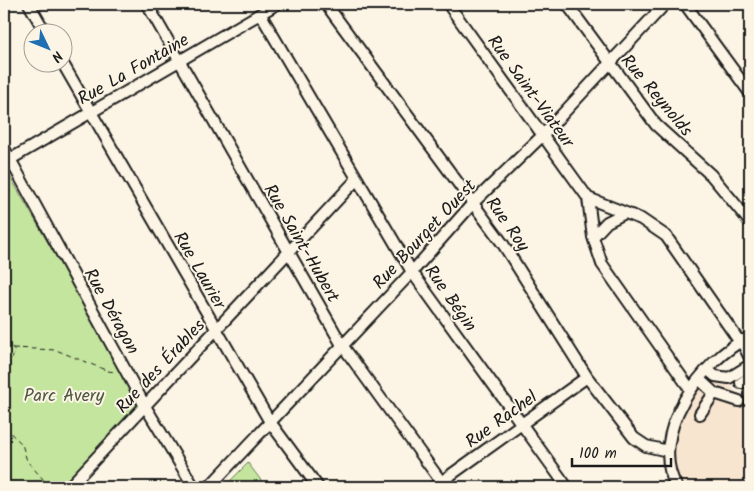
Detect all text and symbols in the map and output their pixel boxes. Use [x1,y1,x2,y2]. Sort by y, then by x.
north arrow [22,22,72,72]
street label: Rue La Fontaine [73,27,195,114]
street label: Rue Saint-Viateur [479,29,581,155]
text: N [46,45,68,67]
street label: Rue Reynolds [612,48,699,144]
street label: Rue Bourget Ouest [366,172,485,297]
street label: Rue Saint-Hubert [255,179,347,309]
street label: Rue Roy [477,191,537,259]
street label: Rue Laurier [165,226,233,316]
street label: Rue Bégin [416,259,484,338]
street label: Rue Déragon [75,263,146,360]
street label: Rue des Érables [109,313,213,421]
park label: Parc Avery [24,382,105,411]
street label: Rue Rachel [460,384,545,457]
scale bar [572,436,670,468]
text: 100 m [579,442,617,466]

